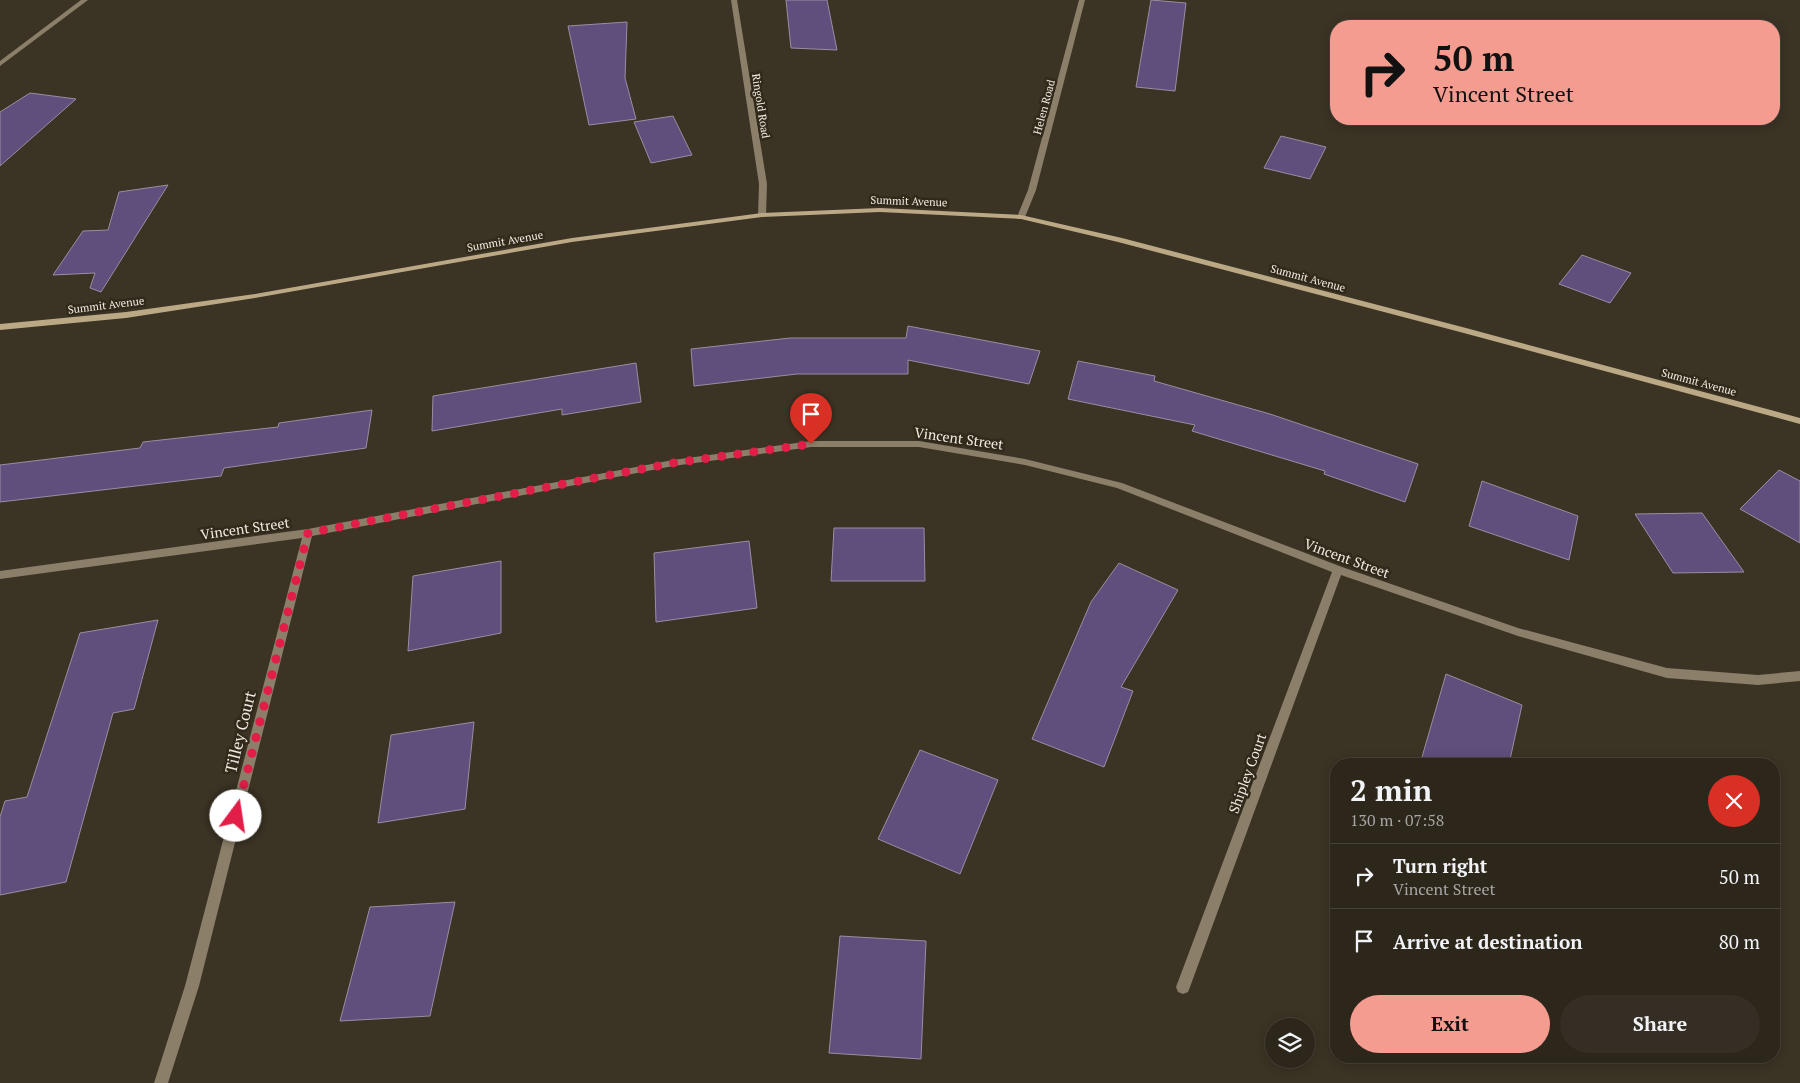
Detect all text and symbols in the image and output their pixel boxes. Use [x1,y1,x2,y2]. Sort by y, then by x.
text: 50 m [1433,35,1514,81]
icon: right [1350,40,1415,105]
street label: Ringold Road [749,73,773,139]
street label: Helen Road [1030,78,1058,136]
text: Vincent Street [1433,79,1574,108]
street label: Summit Avenue [870,193,948,209]
street label: Summit Avenue [466,227,545,255]
street label: Summit Avenue [1269,261,1347,295]
street label: Summit Avenue [67,293,146,317]
street label: Summit Avenue [1660,365,1738,399]
pin [790,393,832,444]
icon: arrive [797,400,825,428]
street label: Vincent Street [913,422,1006,454]
street label: Vincent Street [199,512,292,544]
street label: Vincent Street [1302,534,1393,583]
street label: Tilley Court [219,688,261,775]
street label: Shipley Court [1224,729,1271,816]
text: 2 min [1350,770,1432,810]
button: close [1708,775,1760,827]
position arrow [209,789,261,841]
text: 130 m · 07:58 [1350,809,1444,831]
text: Turn right [1393,853,1487,878]
icon: right [1350,862,1378,890]
text: 50 m [1719,864,1760,889]
text: Vincent Street [1393,878,1496,900]
icon: arrive [1350,927,1378,955]
text: Arrive at destination [1393,929,1582,954]
text: 80 m [1719,929,1760,954]
button: Exit [1350,995,1550,1053]
button: Share [1560,995,1760,1053]
map controls [1265,1018,1315,1068]
button: layers [1265,1018,1315,1068]

